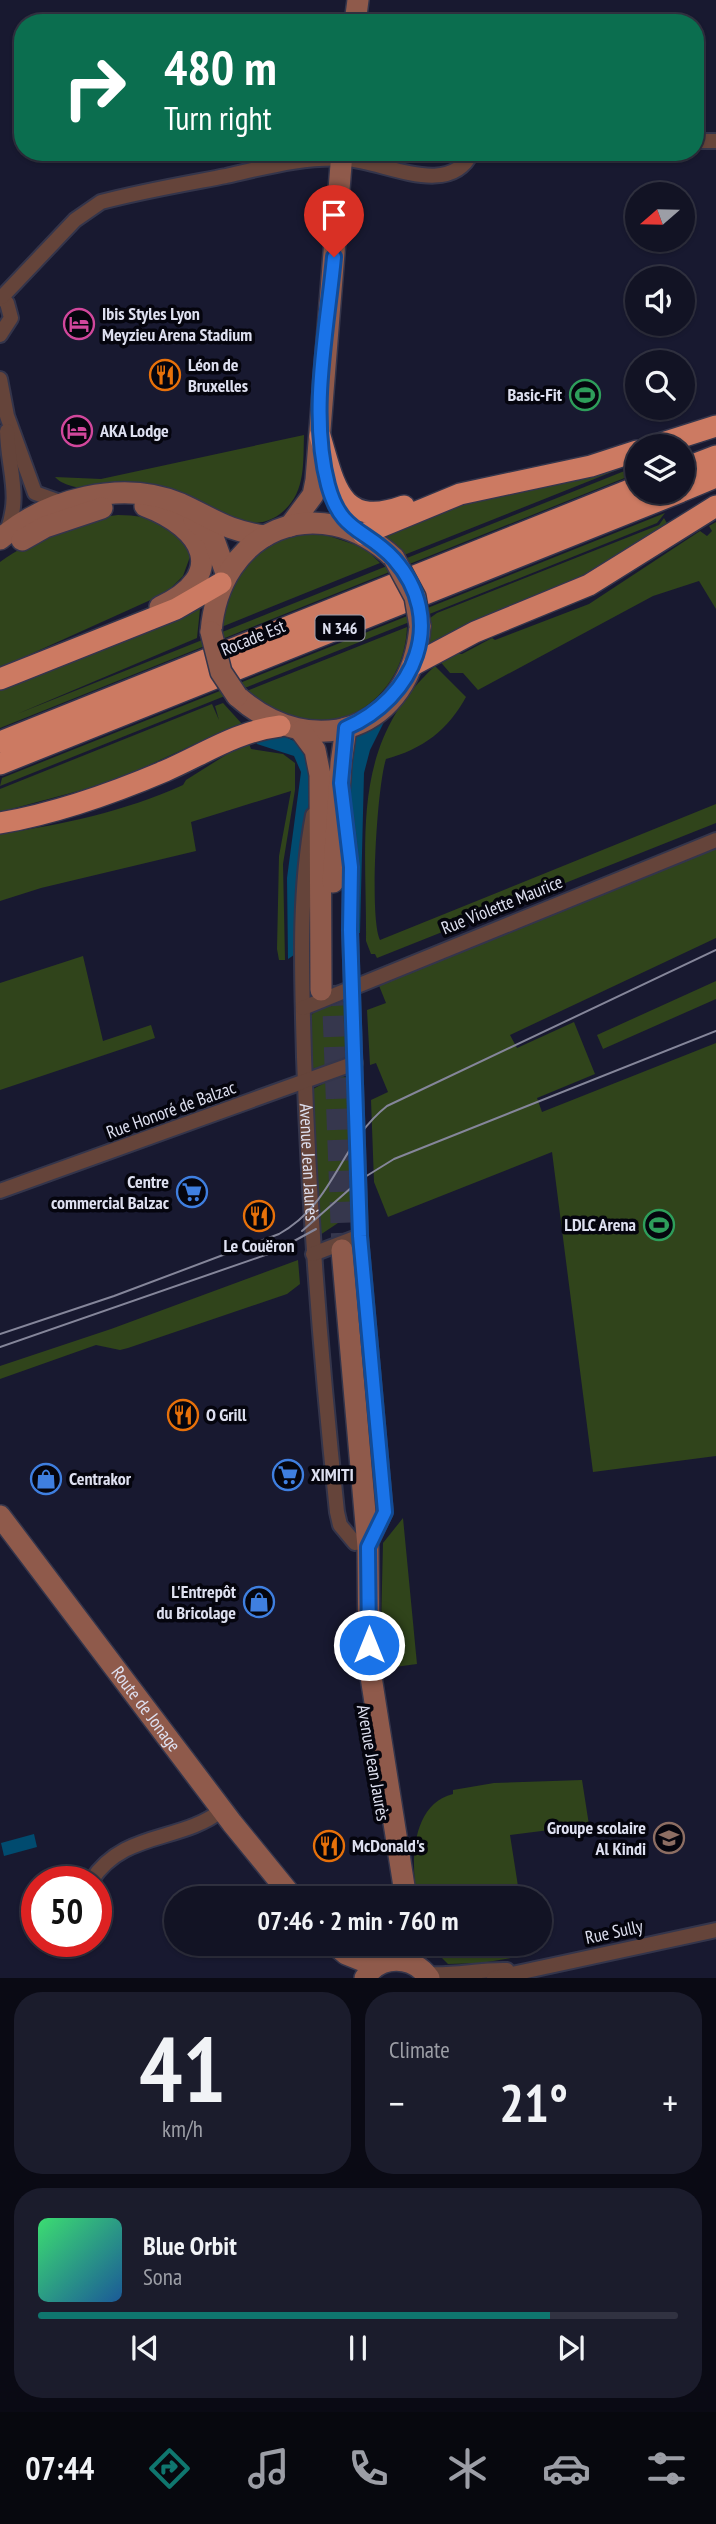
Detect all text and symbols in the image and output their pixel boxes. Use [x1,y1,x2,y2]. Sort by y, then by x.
text: 480 m [164,35,277,99]
icon: right [49,42,140,133]
text: Turn right [164,97,272,139]
north arrow [625,182,695,252]
map controls [625,182,695,504]
pin [304,185,364,257]
icon: arrive [315,196,353,234]
button: sound [625,266,695,336]
place label: Ibis Styles Lyon Meyzieu Arena Stadium [102,302,252,346]
hotel icon: Ibis Styles Lyon Meyzieu Arena Stadium [62,307,96,341]
button: search [625,350,695,420]
place label: Léon de Bruxelles [188,353,248,397]
restaurant icon: Léon de Bruxelles [148,358,182,392]
sports icon: Basic-Fit [568,378,602,412]
place label: Basic-Fit [507,383,563,406]
hotel icon: AKA Lodge [60,414,94,448]
place label: AKA Lodge [99,419,169,442]
button: layers [625,434,695,504]
street label: Rocade Est [217,614,288,661]
road number: N 346 [316,615,364,640]
street label: Rue Violette Maurice [438,870,566,939]
street label: Rue Honoré de Balzac [103,1075,239,1144]
street label: Avenue Jean Jaurès [295,1103,324,1222]
place label: Centre commercial Balzac [51,1170,170,1214]
supermarket icon: Centre commercial Balzac [175,1175,209,1209]
restaurant icon: Le Couëron [242,1199,276,1233]
sports icon: LDLC Arena [642,1208,676,1242]
place label: LDLC Arena [564,1213,636,1236]
place label: Le Couëron [223,1234,295,1257]
restaurant icon: O Grill [166,1398,200,1432]
place label: O Grill [206,1403,247,1426]
supermarket icon: XIMITI [271,1458,305,1492]
shop icon: Centrakor [29,1462,63,1496]
place label: XIMITI [311,1463,354,1486]
place label: Centrakor [69,1467,132,1490]
place label: L'Entrepôt du Bricolage [157,1580,237,1624]
shop icon: L'Entrepôt du Bricolage [242,1585,276,1619]
position arrow [332,1608,406,1682]
street label: Route de Jonage [107,1661,186,1756]
street label: Avenue Jean Jaurès [352,1703,395,1823]
place label: Groupe scolaire Al Kindi [547,1816,646,1860]
school or university icon: Groupe scolaire Al Kindi [652,1821,686,1855]
restaurant icon: McDonald's [312,1829,346,1863]
place label: McDonald's [352,1834,425,1857]
speed limit sign: 50 [21,1866,112,1957]
text: 07:46 · 2 min · 760 m [258,1904,458,1937]
street label: Rue Sully [583,1914,645,1949]
text: 41 [139,2009,226,2127]
text: Climate [389,2035,450,2064]
text: 21° [499,2069,568,2136]
text: − [389,2078,405,2127]
text: + [662,2078,678,2127]
text: km/h [162,2114,203,2143]
text: Blue Orbit [143,2229,237,2262]
text: Sona [143,2262,182,2291]
icon: previous [126,2329,164,2367]
icon: pause [339,2329,377,2367]
icon: next [552,2329,590,2367]
icon: directions [145,2444,194,2493]
icon: music [244,2444,293,2493]
icon: phone [344,2444,393,2493]
icon: climate [443,2444,492,2493]
icon: car [542,2444,591,2493]
icon: filters [642,2444,691,2493]
text: 07:44 [25,2447,94,2489]

